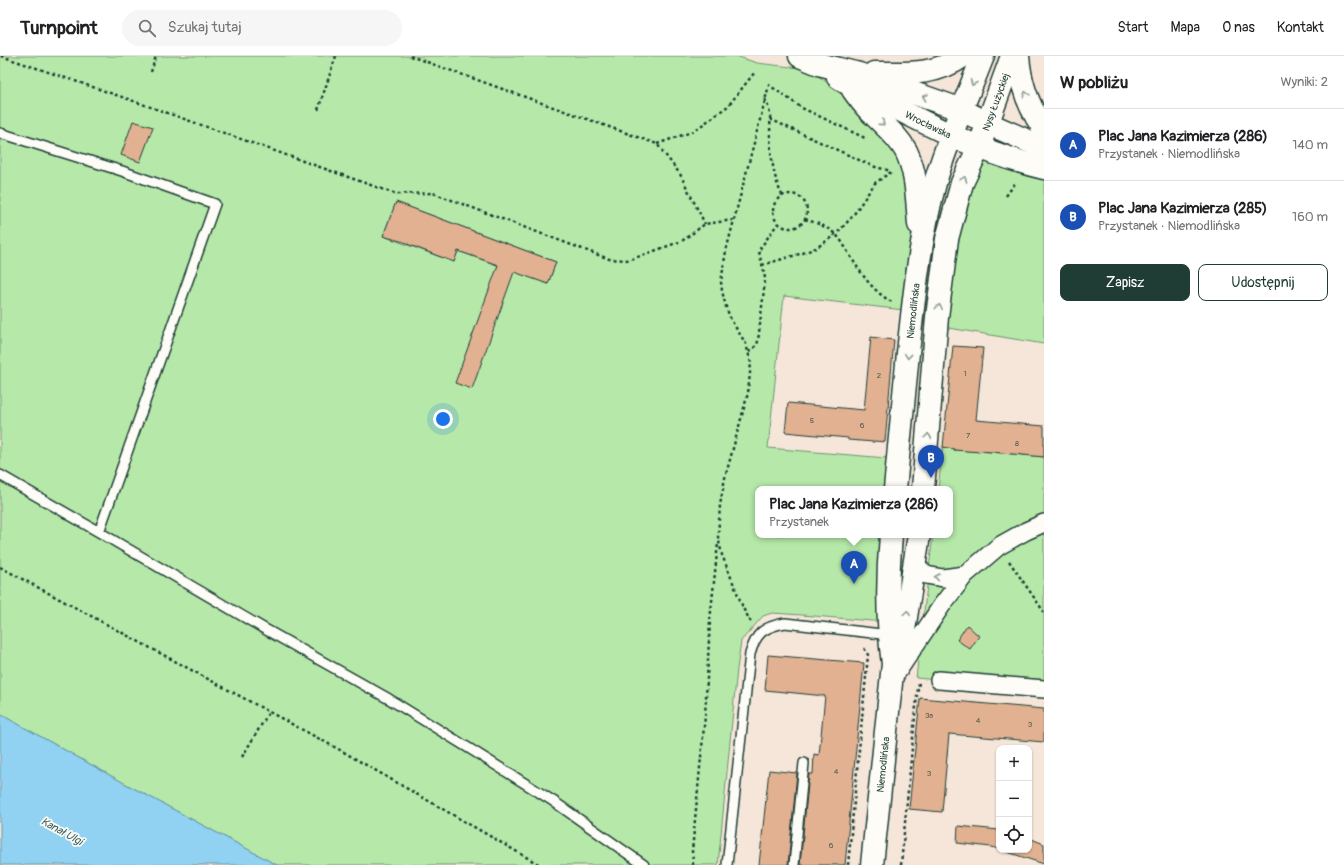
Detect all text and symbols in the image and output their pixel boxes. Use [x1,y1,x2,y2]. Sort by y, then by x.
search box [122,10,402,46]
text: Turnpoint [20,16,98,40]
icon: search [136,17,158,39]
text: Szukaj tutaj [168,18,242,37]
text: Start [1117,19,1148,36]
text: Mapa [1170,19,1200,36]
text: O nas [1222,19,1255,36]
text: Kontakt [1277,19,1324,36]
street label: Nysy Łużyckiej [980,72,1012,133]
text: W pobliżu [1060,72,1128,93]
text: Wyniki: 2 [1280,74,1328,90]
one-way arrow [969,80,977,87]
one-way arrow [1022,91,1031,98]
one-way arrow [921,93,928,102]
street label: Wrocławska [903,109,953,141]
one-way arrow [877,118,885,125]
text: Plac Jana Kazimierza (286) [1098,127,1268,146]
text: A [1069,137,1077,153]
text: 140 m [1292,137,1328,153]
text: Przystanek · Niemodlińska [1098,146,1240,162]
one-way arrow [959,176,967,183]
text: Plac Jana Kazimierza (285) [1098,199,1267,218]
text: B [1069,209,1077,225]
text: 160 m [1292,209,1328,225]
text: Przystanek · Niemodlińska [1098,218,1240,234]
button: Zapisz [1060,264,1190,301]
button: Udostępnij [1198,264,1328,301]
street label: Niemodlińska [905,282,923,339]
one-way arrow [934,304,943,310]
one-way arrow [904,353,913,360]
house number: 1 [963,369,967,378]
house number: 2 [877,371,882,380]
your location [433,409,453,429]
house number: 5 [810,416,814,425]
house number: 6 [860,421,865,430]
house number: 7 [966,431,971,440]
one-way arrow [923,433,932,439]
house number: 8 [1015,439,1019,448]
pin: B [918,445,944,478]
popup [755,486,953,538]
text: Plac Jana Kazimierza (286) [769,495,939,514]
text: Przystanek [769,514,829,530]
pin: A [841,551,867,584]
one-way arrow [934,573,940,582]
one-way arrow [902,610,911,616]
house number: 3a [925,711,933,720]
house number: 4 [976,716,981,725]
house number: 3 [1028,720,1033,729]
street label: Niemodlińska [875,736,892,793]
map controls [996,745,1032,853]
button: + [996,745,1032,781]
house number: 4 [834,767,839,776]
house number: 3 [927,769,932,778]
button: − [996,781,1032,817]
water label: Kanał Ulgi [39,815,86,849]
button: locate [996,817,1032,853]
house number: 6 [829,841,834,850]

